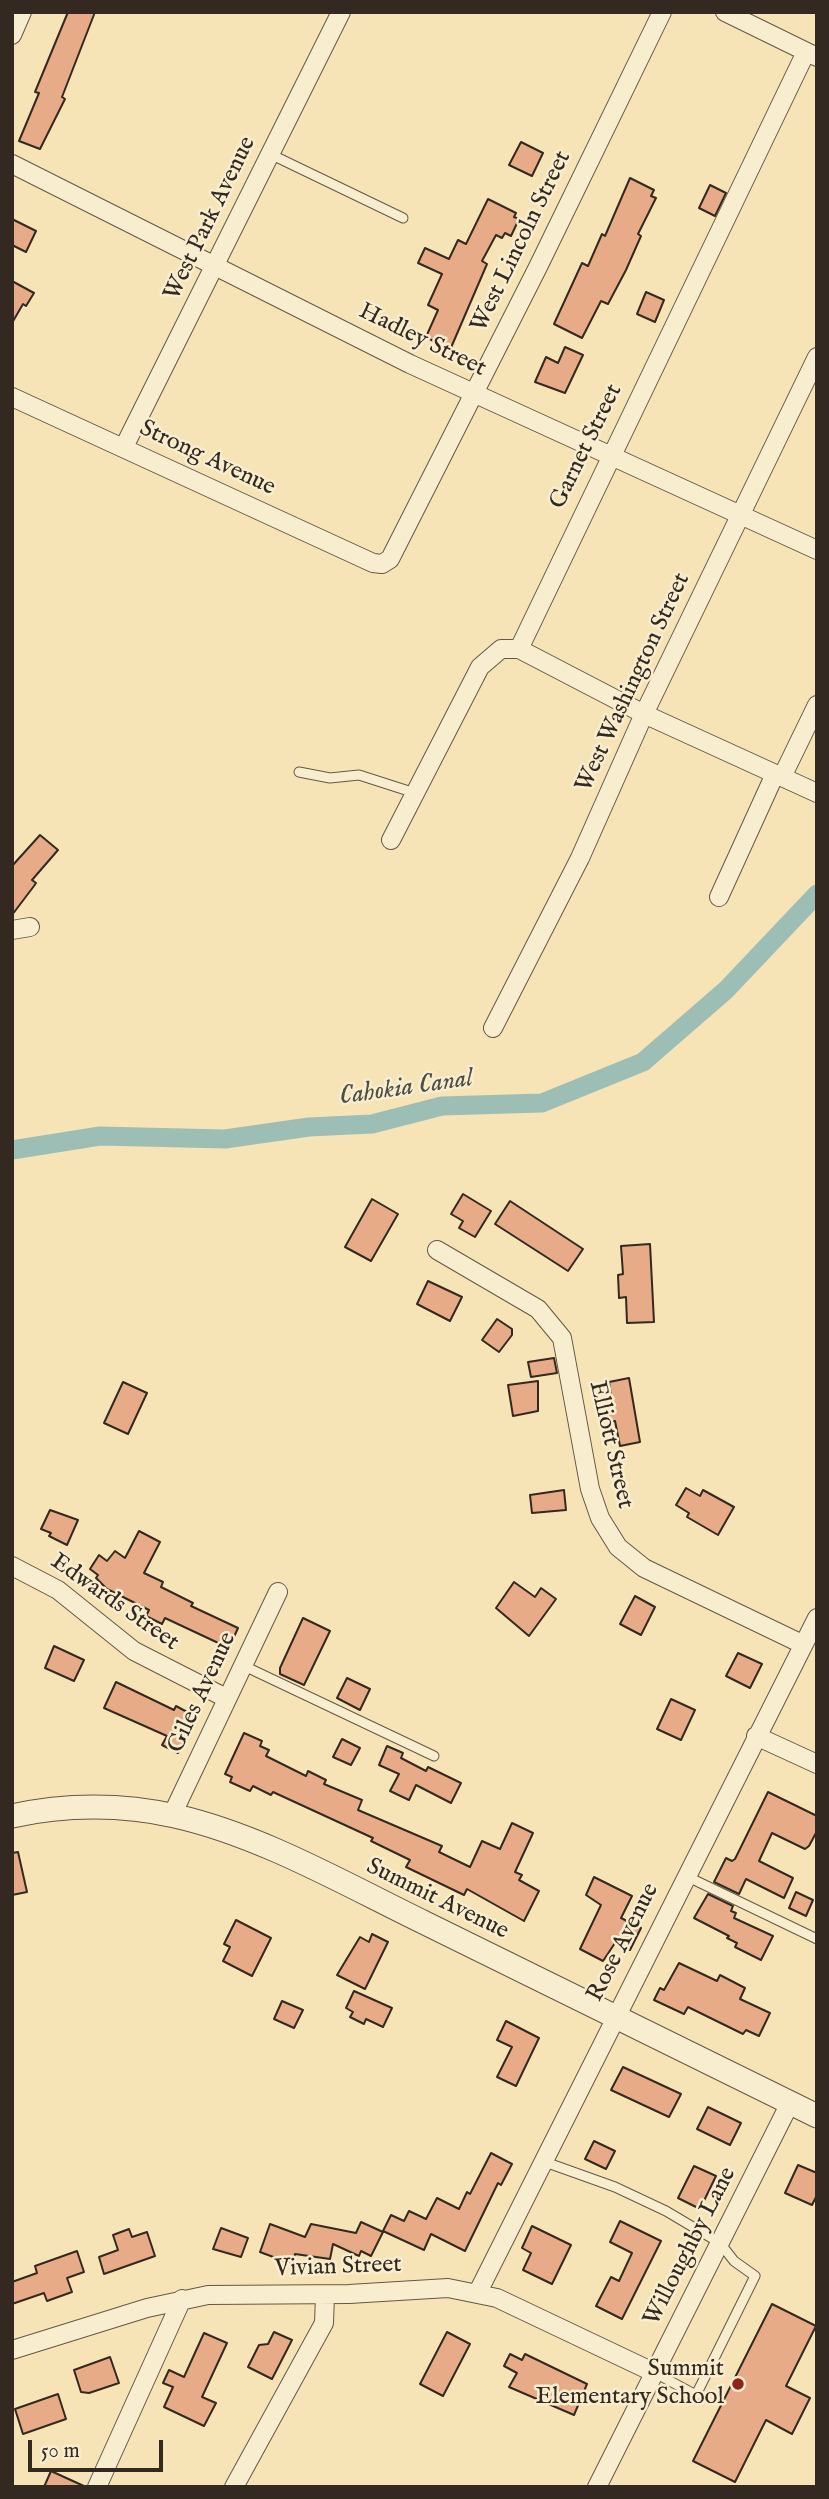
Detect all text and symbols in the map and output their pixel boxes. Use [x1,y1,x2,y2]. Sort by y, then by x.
street label: West Park Avenue [159,132,263,306]
street label: West Lincoln Street [466,147,578,337]
street label: Hadley Street [354,298,490,384]
street label: Garnet Street [544,380,630,514]
street label: Strong Avenue [134,415,280,503]
street label: West Washington Street [571,569,697,797]
water label: Cahokia Canal [337,1064,475,1114]
street label: Elliott Street [581,1378,639,1512]
street label: Edwards Street [44,1548,184,1658]
street label: Giles Avenue [162,1628,244,1758]
street label: Summit Avenue [361,1853,513,1947]
street label: Rose Avenue [582,1879,666,2007]
street label: Willoughby Lane [639,2163,743,2331]
street label: Vivian Street [274,2251,402,2285]
place label: Summit Elementary School [536,2356,724,2412]
marker: Summit Elementary School [730,2376,746,2392]
scale bar [32,2426,166,2470]
text: 50 m [41,2438,80,2465]

